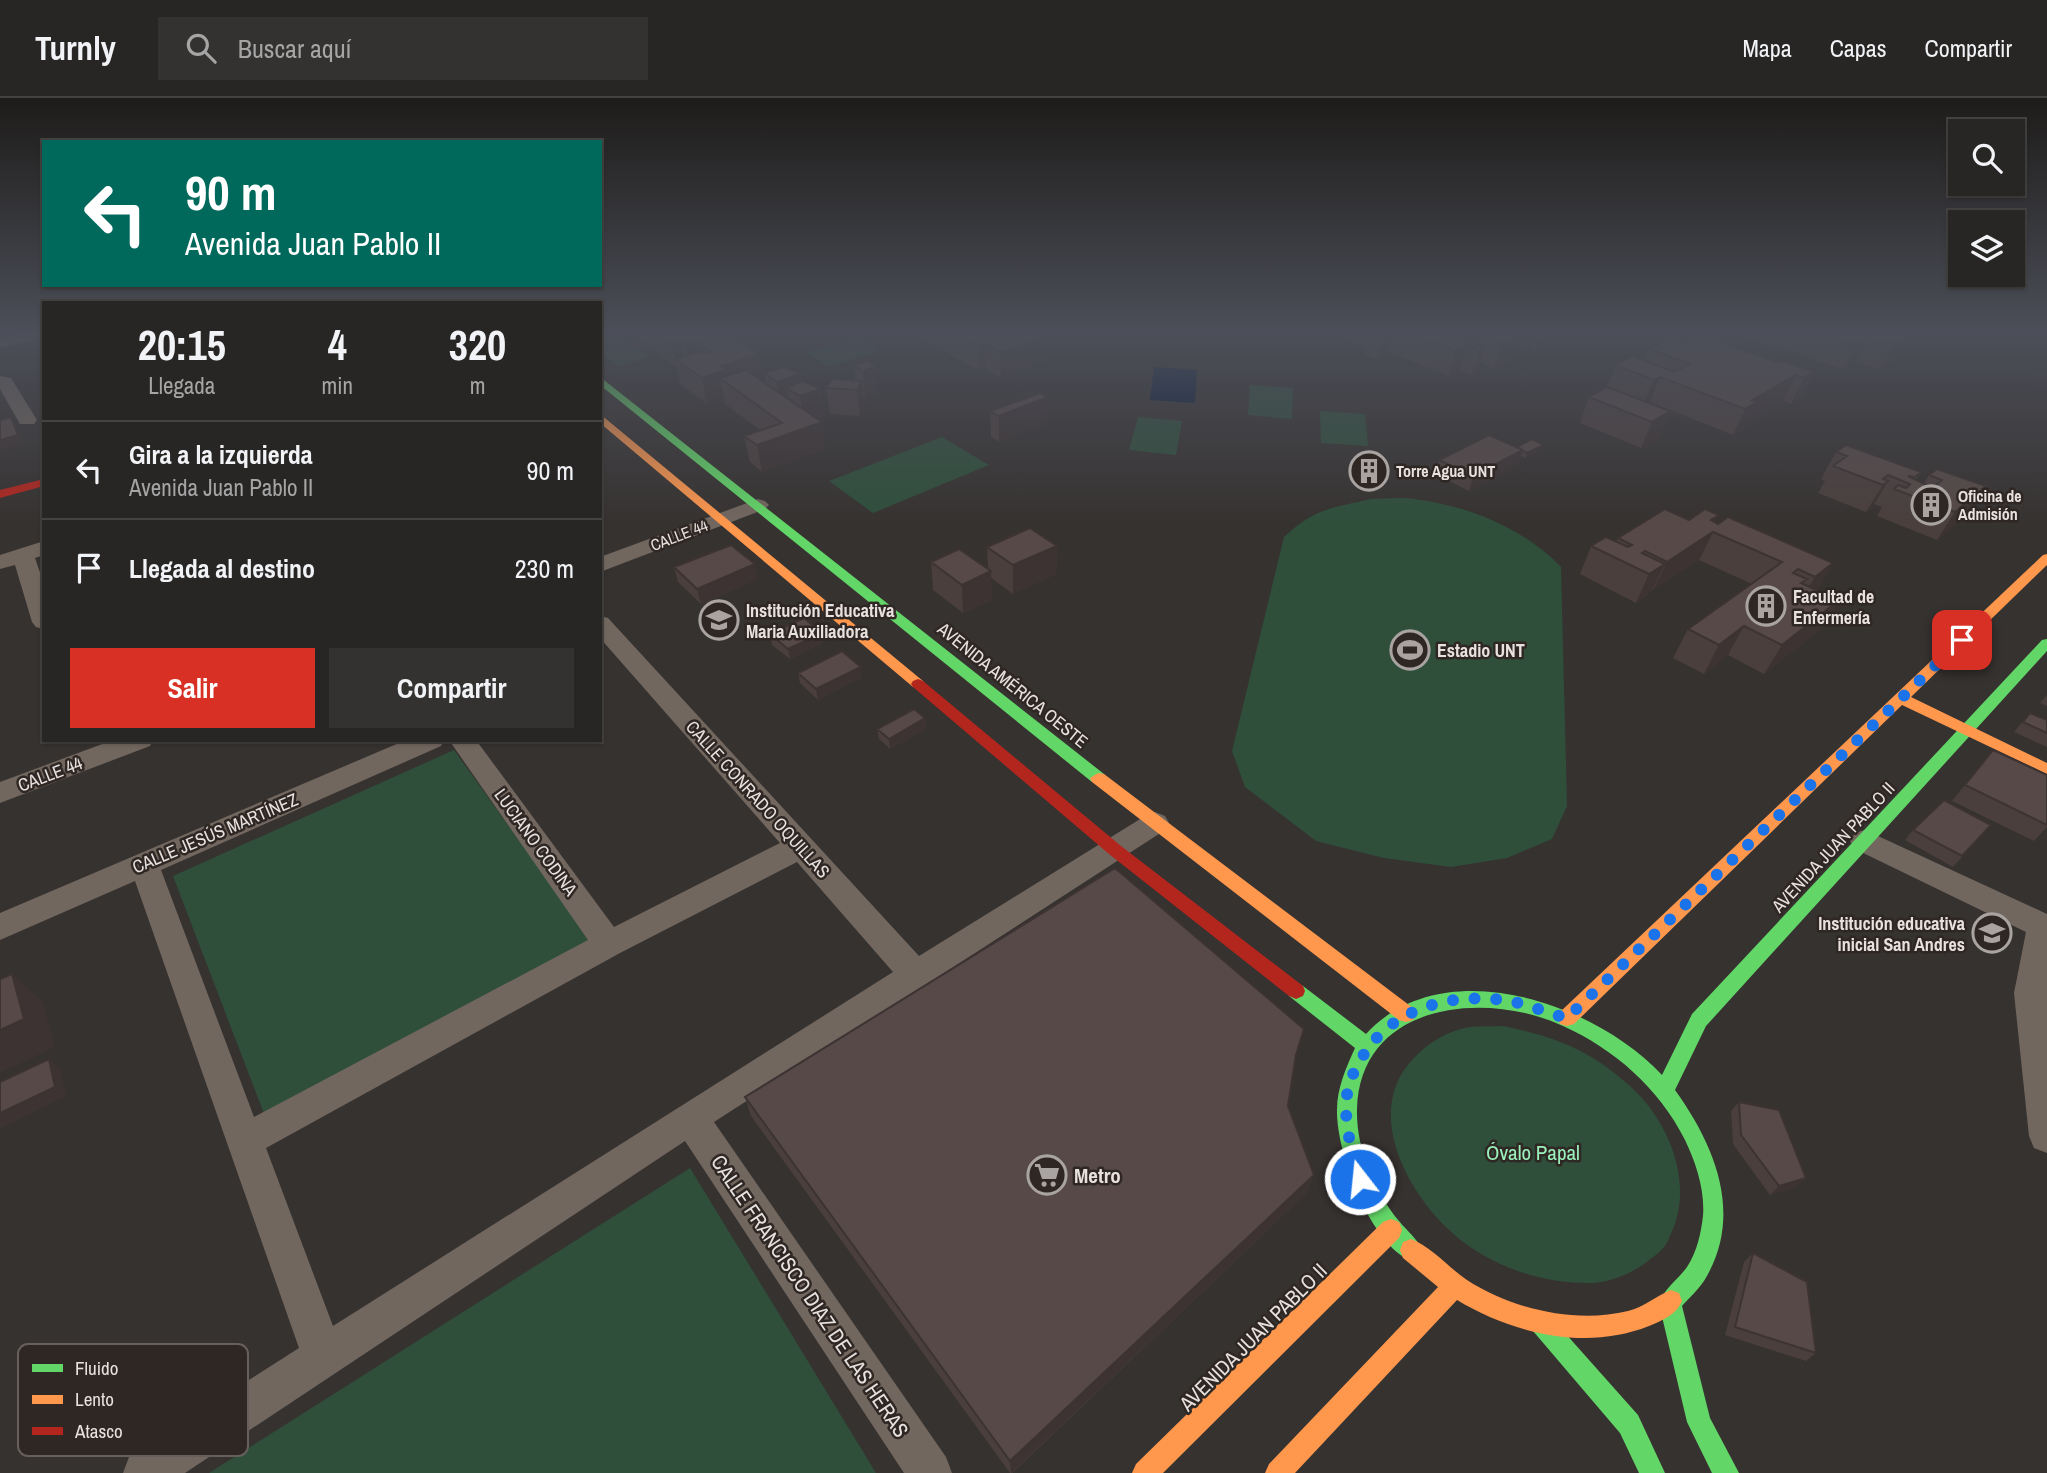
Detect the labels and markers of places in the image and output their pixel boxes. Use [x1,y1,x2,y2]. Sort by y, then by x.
building icon: Torre Agua UNT [1348,450,1390,492]
place label: Torre Agua UNT [1396,460,1495,482]
building icon: Oficina de Admisión [1910,484,1952,526]
place label: Oficina de Admisión [1958,485,2021,525]
place label: Facultad de Enfermería [1793,584,1874,630]
building icon: Facultad de Enfermería [1745,585,1787,627]
place label: Institución Educativa Maria Auxiliadora [746,598,895,644]
school or university icon: Institución Educativa Maria Auxiliadora [698,599,740,641]
pin [1932,610,1992,670]
sports icon: Estadio UNT [1389,629,1431,671]
place label: Estadio UNT [1437,638,1525,663]
place label: Institución educativa inicial San Andres [1818,911,1966,957]
school or university icon: Institución educativa inicial San Andres [1971,912,2013,954]
supermarket icon: Metro [1026,1154,1068,1196]
place label: Metro [1074,1161,1121,1190]

